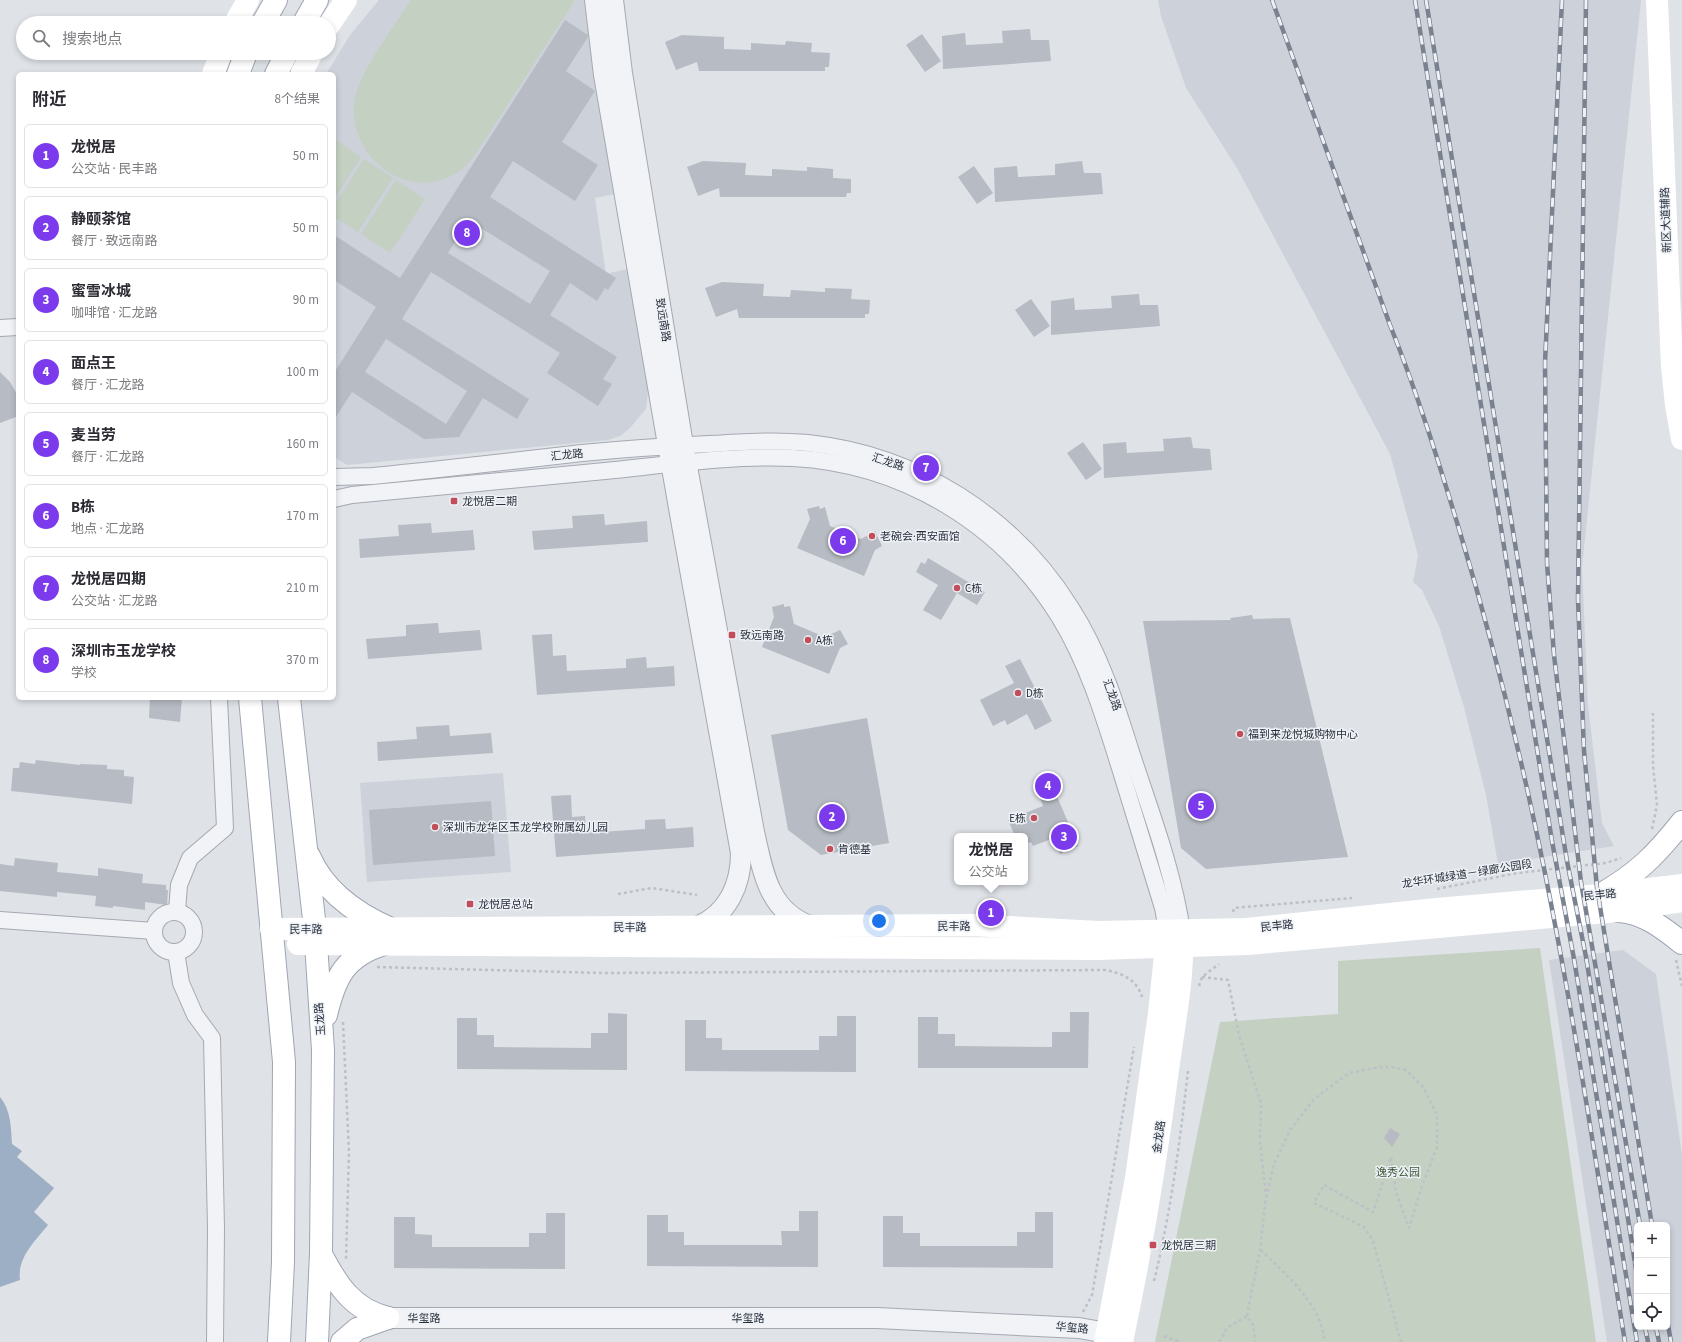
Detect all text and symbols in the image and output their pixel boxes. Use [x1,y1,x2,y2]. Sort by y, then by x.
search box [16,16,336,60]
icon: search [30,27,52,49]
text: 搜索地点 [62,29,122,50]
text: 附近 [32,88,66,112]
text: 8个结果 [275,90,320,108]
text: 龙悦居 [71,137,116,158]
text: 1 [43,147,49,165]
text: 50 m [293,147,319,165]
text: 公交站 · 民丰路 [71,160,157,178]
street label: 新区大道辅路 [1657,187,1675,253]
text: 静颐茶馆 [71,209,131,230]
pin: 8 [454,218,480,248]
text: 2 [43,219,49,237]
text: 50 m [293,219,319,237]
text: 餐厅 · 致远南路 [71,232,157,250]
text: 蜜雪冰城 [71,281,131,302]
text: 3 [43,291,49,309]
text: 90 m [293,291,319,309]
street label: 致远南路 [652,297,674,343]
text: 咖啡馆 · 汇龙路 [71,304,157,322]
text: 面点王 [71,353,116,374]
text: 4 [43,363,49,381]
text: 100 m [286,363,319,381]
text: 餐厅 · 汇龙路 [71,376,144,394]
text: 麦当劳 [71,425,116,446]
text: 5 [43,435,49,453]
text: 160 m [286,435,319,453]
street label: 汇龙路 [550,446,584,464]
text: 餐厅 · 汇龙路 [71,448,144,466]
street label: 汇龙路 [870,450,906,474]
pin: 7 [913,453,939,483]
place label: 龙悦居二期 [462,494,517,509]
marker: 龙悦居二期 [449,496,459,506]
text: B栋 [71,497,95,518]
text: 6 [43,507,49,525]
text: 170 m [286,507,319,525]
text: 地点 · 汇龙路 [71,520,144,538]
pin: 6 [830,526,856,556]
place label: 老碗会·西安面馆 [880,529,960,544]
marker: 老碗会·西安面馆 [867,531,877,541]
text: 龙悦居四期 [71,569,146,590]
text: 7 [43,579,49,597]
text: 210 m [286,579,319,597]
place label: C栋 [965,581,982,596]
marker: C栋 [952,583,962,593]
text: 公交站 · 汇龙路 [71,592,157,610]
place label: 致远南路 [740,628,784,643]
marker: 致远南路 [727,630,737,640]
place label: A栋 [816,633,833,648]
marker: A栋 [803,635,813,645]
text: 深圳市玉龙学校 [71,641,176,662]
text: 8 [43,651,49,669]
text: 370 m [286,651,319,669]
text: 学校 [71,664,97,682]
street label: 汇龙路 [1099,677,1125,713]
place label: D栋 [1026,686,1044,701]
marker: D栋 [1013,688,1023,698]
place label: 福到来龙悦城购物中心 [1248,727,1358,742]
marker: 福到来龙悦城购物中心 [1235,729,1245,739]
pin: 4 [1035,771,1061,801]
pin: 5 [1188,791,1214,821]
pin: 2 [819,802,845,832]
place label: E栋 [1009,811,1026,826]
marker: E栋 [1029,813,1039,823]
place label: 深圳市龙华区玉龙学校附属幼儿园 [443,820,608,835]
marker: 深圳市龙华区玉龙学校附属幼儿园 [430,822,440,832]
pin: 3 [1051,822,1077,852]
popup [954,833,1028,885]
text: 龙悦居 [968,840,1014,861]
place label: 肯德基 [838,842,871,857]
marker: 肯德基 [825,844,835,854]
street label: 龙华环城绿道－绿廊公园段 [1401,856,1533,892]
text: 公交站 [968,863,1008,881]
street label: 民丰路 [1583,886,1617,904]
place label: 龙悦居总站 [478,897,533,912]
pin: 1 [978,898,1004,928]
marker: 龙悦居总站 [465,899,475,909]
your location [869,911,889,931]
street label: 民丰路 [1260,917,1294,935]
street label: 民丰路 [938,919,971,934]
street label: 民丰路 [614,920,647,935]
street label: 民丰路 [290,922,323,937]
street label: 玉龙路 [311,1002,329,1036]
street label: 金龙路 [1149,1120,1169,1154]
park label: 逸秀公园 [1376,1165,1420,1180]
map controls [1634,1222,1670,1330]
button: + [1634,1222,1670,1258]
place label: 龙悦居三期 [1161,1238,1216,1253]
marker: 龙悦居三期 [1148,1240,1158,1250]
button: − [1634,1258,1670,1294]
button: locate [1634,1294,1670,1330]
street label: 华玺路 [408,1311,441,1326]
street label: 华玺路 [732,1311,765,1326]
street label: 华玺路 [1055,1319,1089,1337]

